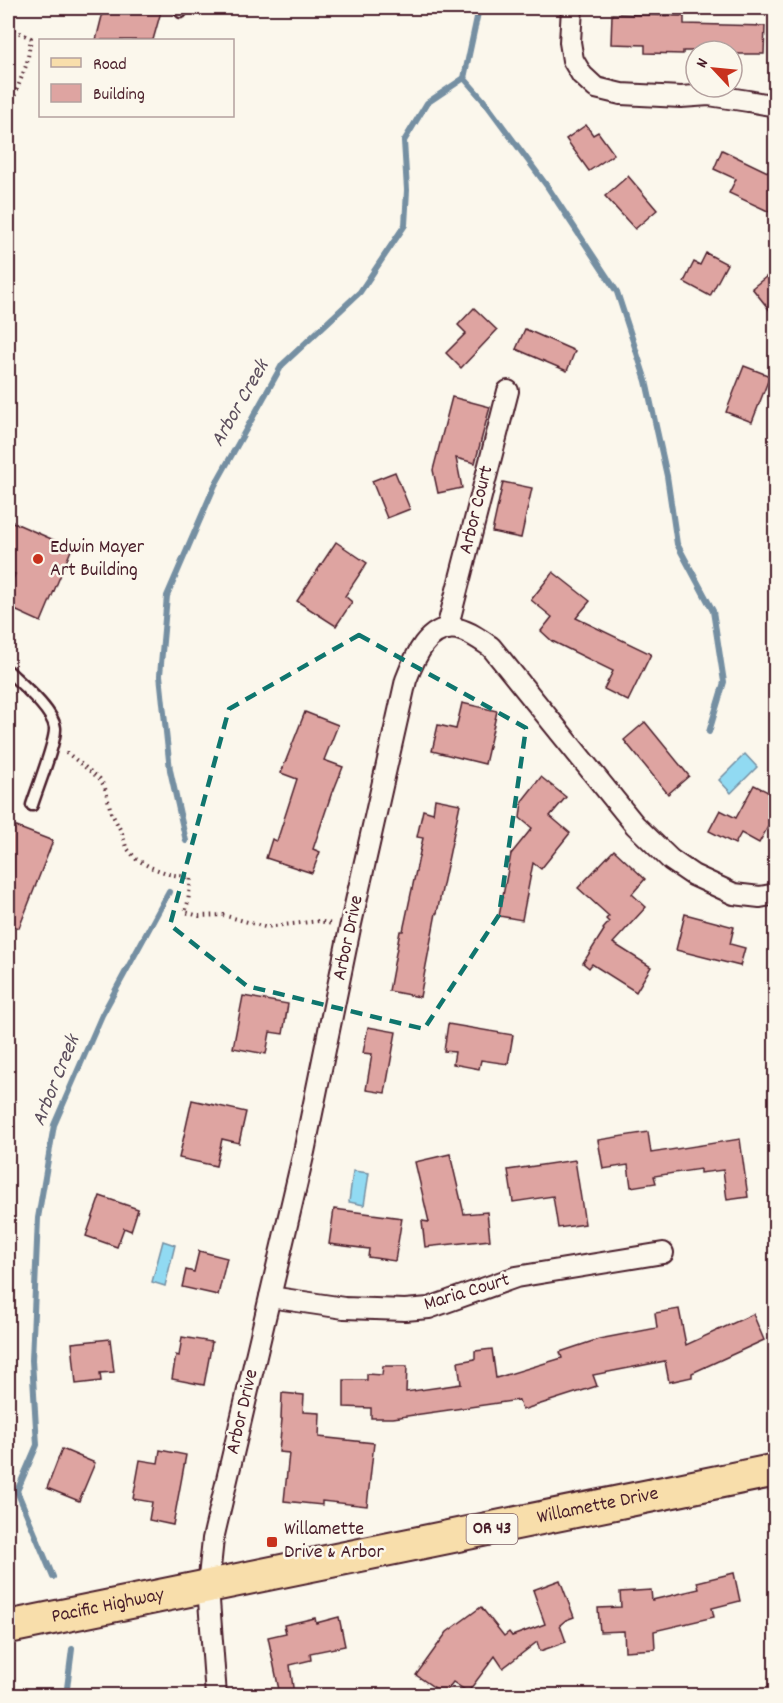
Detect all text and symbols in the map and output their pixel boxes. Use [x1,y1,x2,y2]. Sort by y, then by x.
legend [39,39,234,117]
north arrow [684,39,744,99]
text: Road [93,53,127,78]
text: N [691,55,715,72]
text: Building [93,83,145,108]
water label: Arbor Creek [204,353,279,453]
street label: Arbor Court [453,463,501,557]
place label: Edwin Mayer Art Building [50,534,145,585]
marker: Edwin Mayer Art Building [31,552,45,566]
street label: Arbor Drive [326,893,372,983]
water label: Arbor Creek [25,1029,90,1131]
street label: Maria Court [421,1267,513,1319]
street label: Arbor Drive [220,1367,266,1457]
street label: Willamette Drive [535,1480,661,1533]
road number: OR 43 [466,1514,518,1544]
place label: Willamette Drive & Arbor [284,1516,384,1567]
marker: Willamette Drive & Arbor [265,1535,279,1549]
street label: Pacific Highway [49,1581,168,1632]

